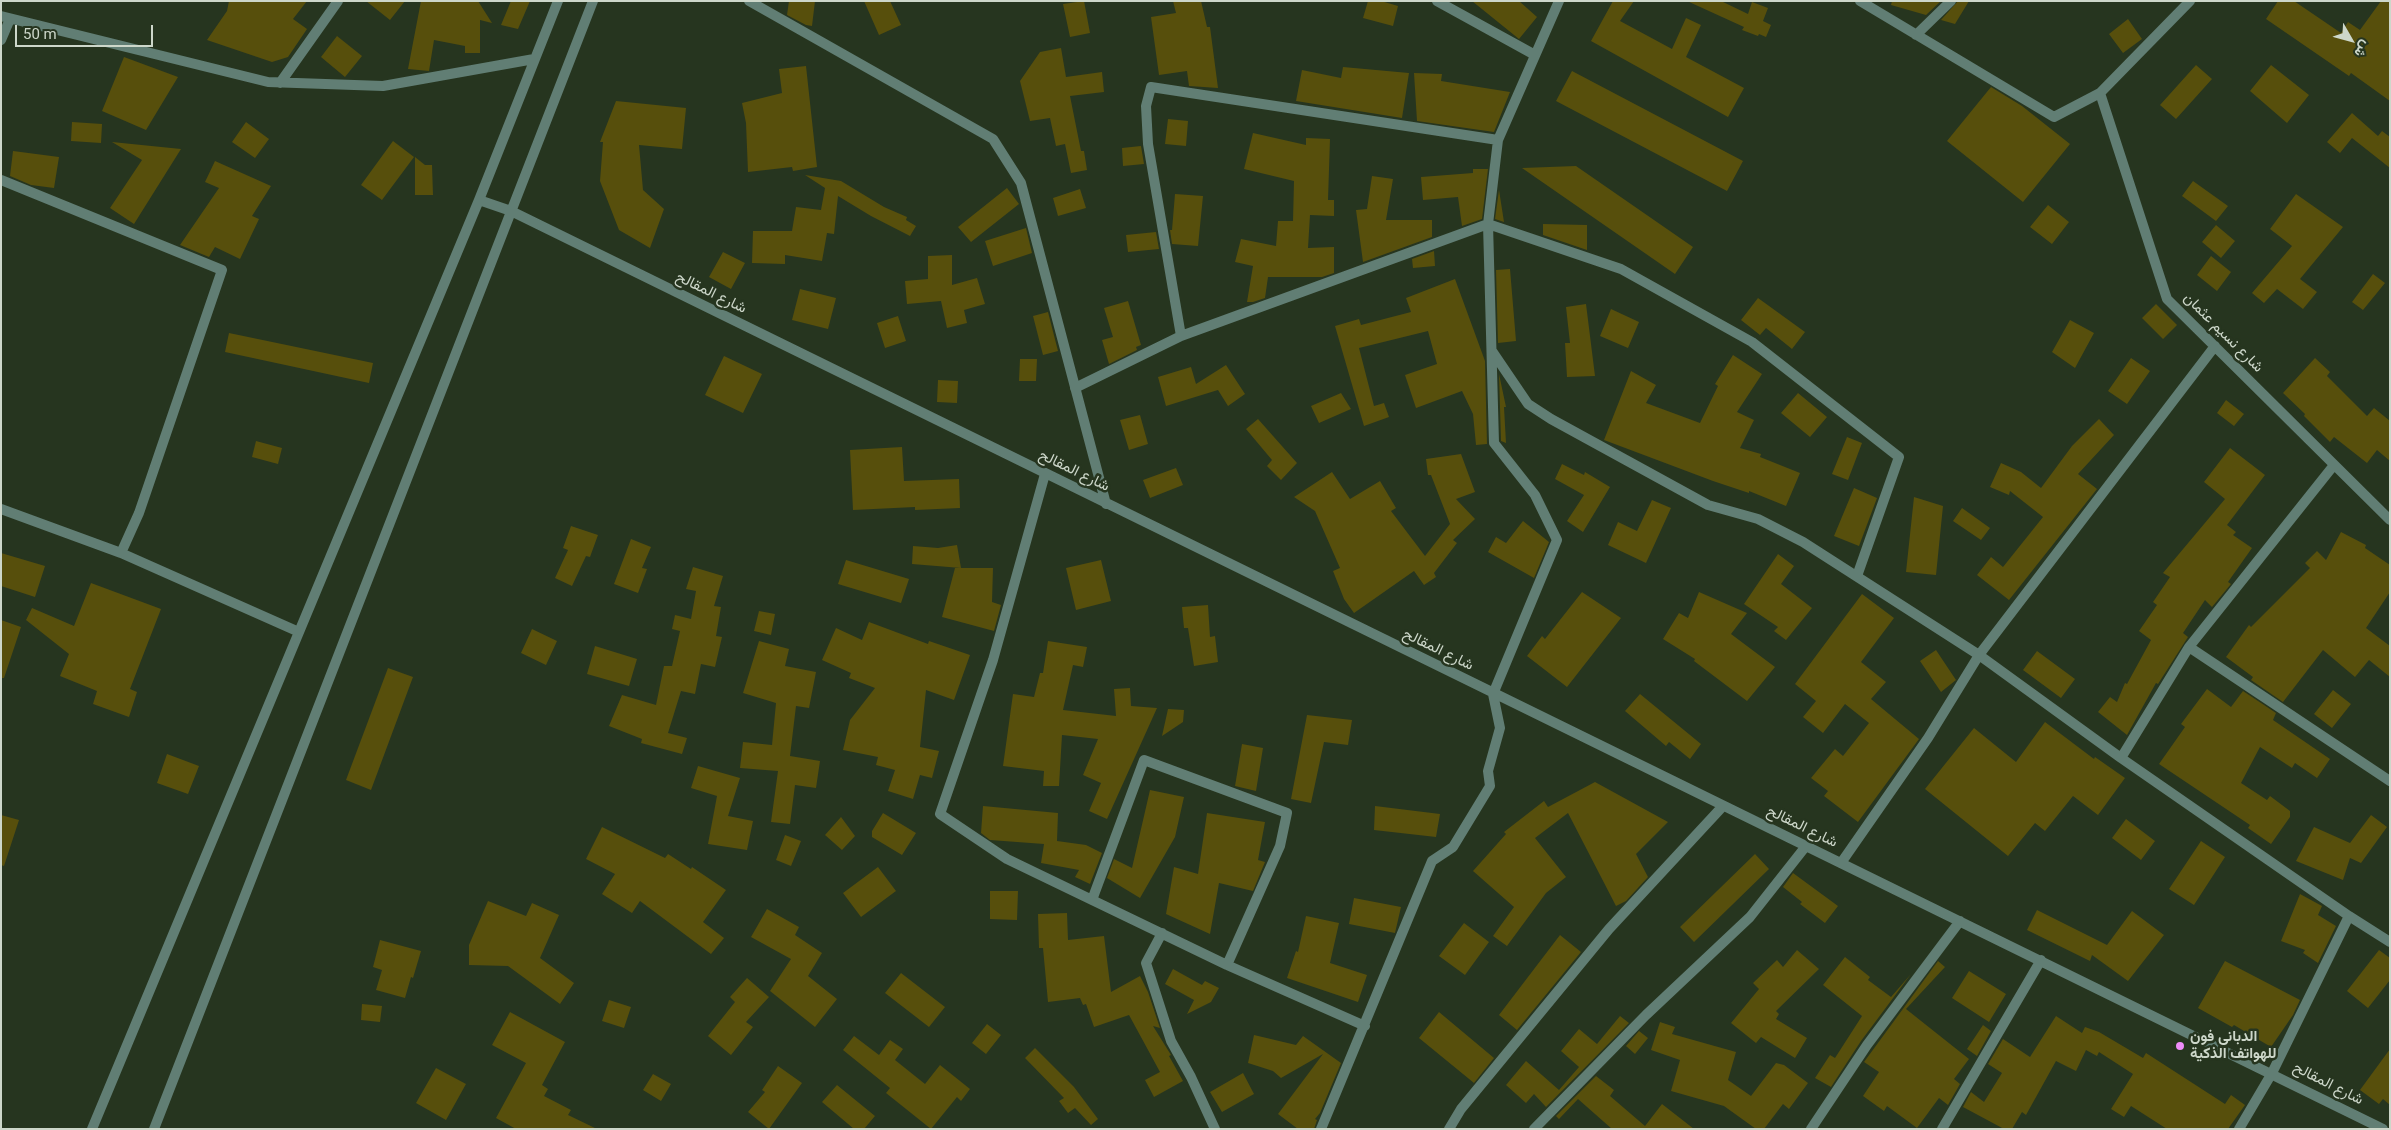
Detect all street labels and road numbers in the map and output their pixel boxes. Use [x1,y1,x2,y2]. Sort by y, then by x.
street label: شارع المقالح [673,268,749,318]
street label: شارع نسيم عثمان [2179,289,2267,377]
street label: شارع المقالح [1036,446,1112,496]
street label: شارع المقالح [1400,625,1476,675]
street label: شارع المقالح [1764,802,1840,852]
street label: شارع المقالح [2290,1059,2366,1109]

